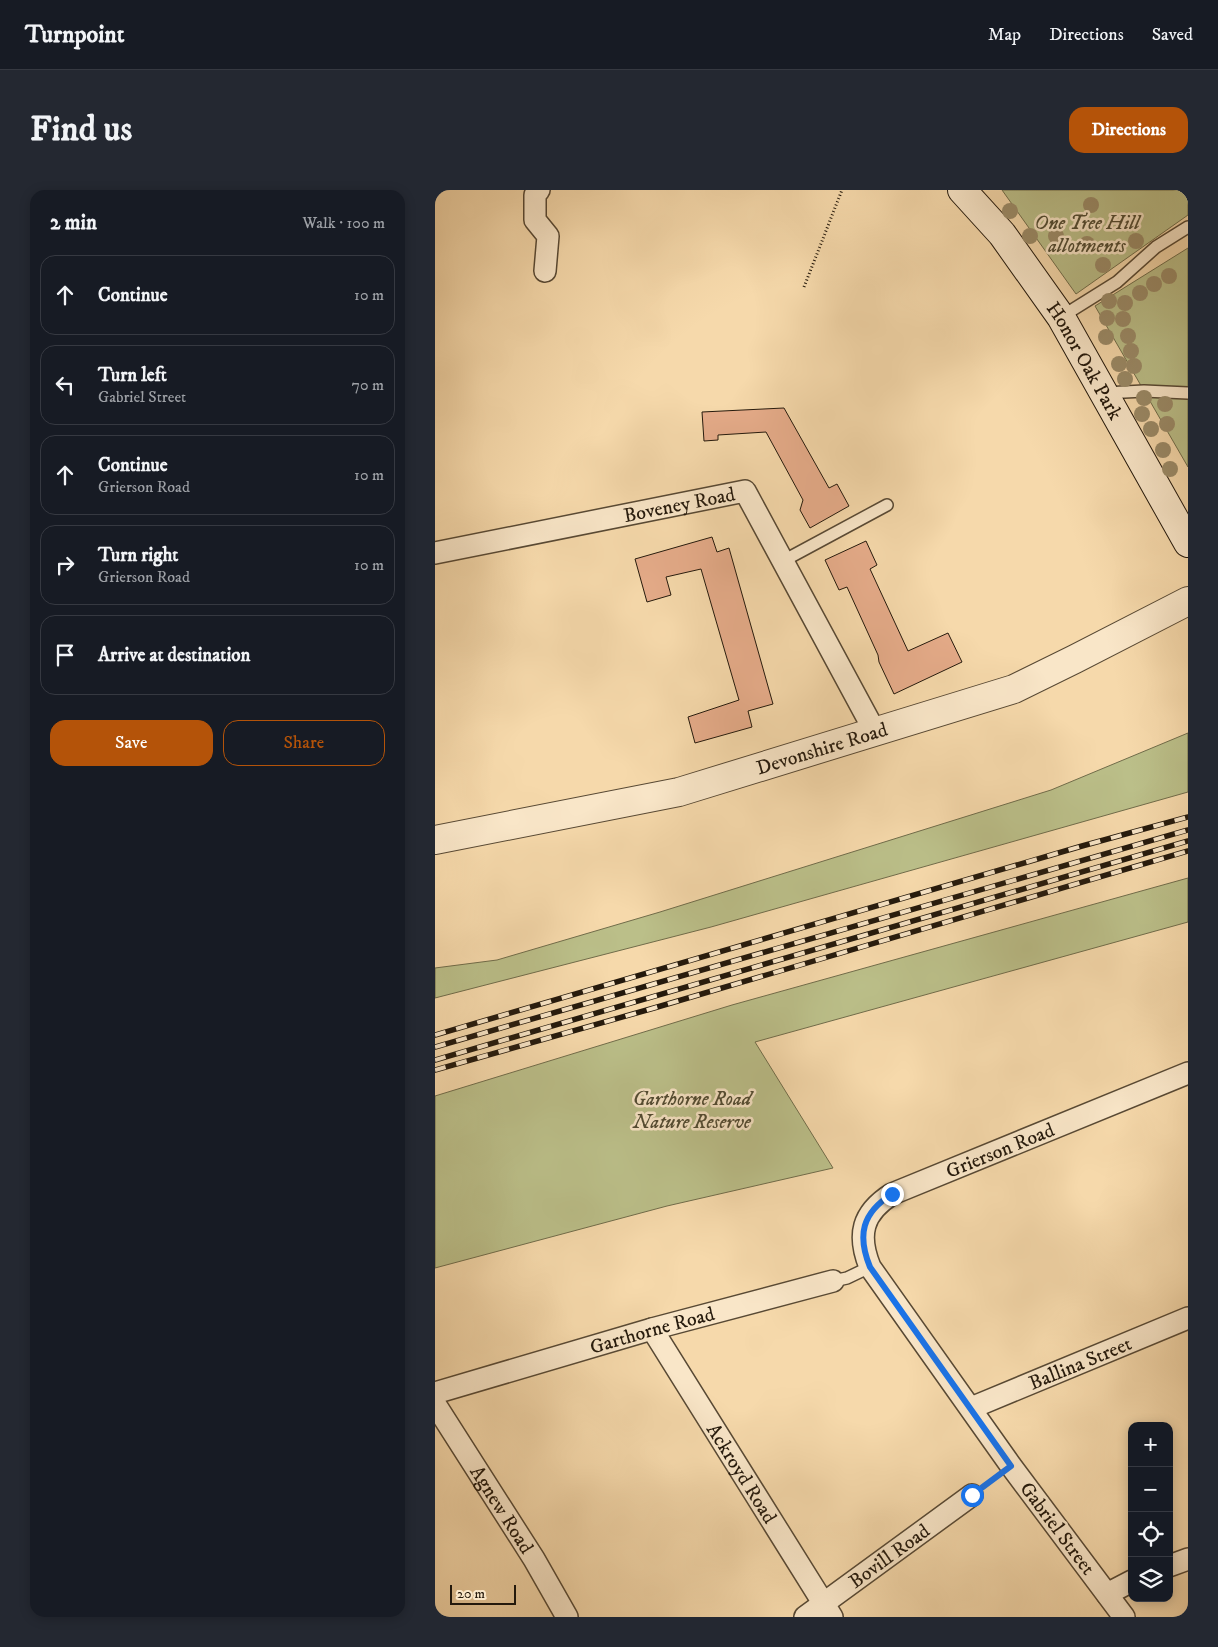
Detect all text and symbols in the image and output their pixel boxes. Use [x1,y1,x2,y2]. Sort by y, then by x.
text: Turnpoint [25,20,124,50]
text: Map [988,24,1021,46]
text: Directions [1049,24,1124,46]
text: Saved [1152,24,1193,46]
button: Directions [1069,107,1188,153]
text: Find us [30,108,132,152]
text: 2 min [50,210,97,236]
park label: One Tree Hill allotments [1034,211,1141,259]
text: Walk · 100 m [303,213,385,233]
icon: ahead [51,281,79,309]
text: Continue [98,284,168,307]
text: 10 m [354,285,384,305]
street label: Honor Oak Park [1040,297,1127,425]
text: Turn left [98,364,167,387]
icon: left [51,371,79,399]
text: 70 m [352,375,384,395]
text: Gabriel Street [98,387,186,407]
text: Continue [98,454,168,477]
icon: ahead [51,461,79,489]
text: 10 m [354,465,384,485]
text: Grierson Road [98,477,190,497]
street label: Boveney Road [621,482,737,529]
text: Turn right [98,544,178,567]
icon: right [51,551,79,579]
text: 10 m [354,555,384,575]
text: Grierson Road [98,567,190,587]
icon: arrive [51,641,79,669]
text: Arrive at destination [98,644,250,667]
street label: Devonshire Road [754,718,891,781]
button: Save [50,720,213,766]
button: Share [223,720,385,766]
park label: Garthorne Road Nature Reserve [632,1087,755,1135]
street label: Grierson Road [942,1118,1058,1185]
route end [881,1183,904,1206]
street label: Garthorne Road [587,1302,717,1361]
street label: Ballina Street [1025,1332,1136,1397]
street label: Ackroyd Road [700,1419,782,1529]
map controls [1128,1422,1173,1602]
button: + [1128,1422,1173,1467]
street label: Agnew Road [464,1461,538,1559]
button: − [1128,1467,1173,1512]
street label: Gabriel Street [1014,1477,1100,1580]
route start [961,1484,984,1507]
button: locate [1128,1512,1173,1557]
street label: Bovill Road [844,1519,935,1595]
button: layers [1128,1557,1173,1602]
scale bar [450,1582,516,1605]
text: 20 m [457,1585,485,1603]

